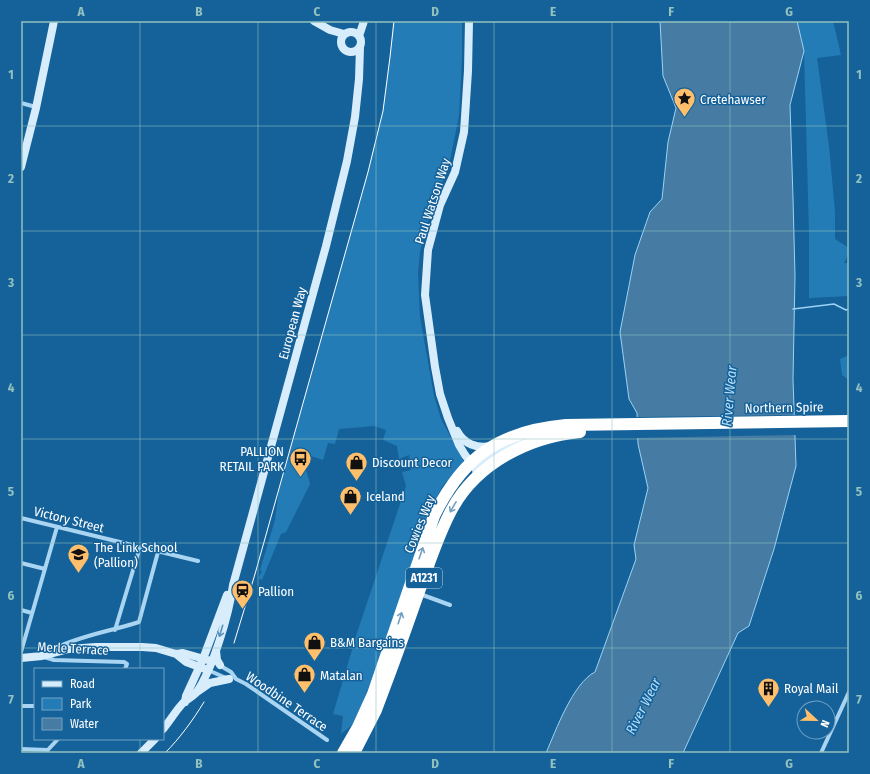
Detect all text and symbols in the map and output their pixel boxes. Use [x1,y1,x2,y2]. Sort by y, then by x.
text: A [76,4,85,19]
text: B [195,4,203,19]
text: C [314,4,321,19]
text: D [431,4,439,19]
text: E [550,4,556,19]
text: F [668,4,674,19]
text: G [785,4,793,19]
text: 1 [8,67,14,82]
text: 1 [856,67,862,82]
place icon: Cretehawser [672,86,698,119]
place label: Cretehawser [700,92,766,107]
street label: Paul Watson Way [412,156,453,246]
text: 2 [7,171,14,186]
text: 2 [855,171,862,186]
text: 3 [7,275,14,290]
text: 3 [855,275,862,290]
street label: European Way [276,285,309,361]
water label: River Wear [718,364,741,427]
text: 4 [8,380,15,395]
text: 4 [856,380,863,395]
street label: Northern Spire [745,399,823,416]
place label: PALLION RETAIL PARK [220,444,284,474]
bus stop icon: PALLION RETAIL PARK [287,445,313,478]
shop icon: Discount Decor [344,449,370,482]
place label: Discount Decor [372,455,453,470]
shop icon: Iceland [338,483,364,516]
text: 5 [8,484,14,499]
text: 5 [856,484,862,499]
place label: Iceland [366,489,405,504]
street label: Cowies Way [401,493,438,555]
one-way arrow [449,501,457,513]
street label: Victory Street [32,504,106,536]
place label: The Link School (Pallion) [94,540,178,570]
school or university icon: The Link School (Pallion) [66,541,92,574]
one-way arrow [418,548,426,560]
road number: A1231 [406,568,442,588]
station icon: Pallion [229,578,255,611]
place label: Pallion [258,584,294,599]
text: 6 [8,588,15,603]
text: 6 [856,588,863,603]
one-way arrow [397,611,404,624]
one-way arrow [217,625,224,638]
shop icon: B&M Bargains [302,629,328,662]
place label: B&M Bargains [330,635,404,650]
street label: Merle Terrace [37,639,109,658]
shop icon: Matalan [292,662,318,695]
legend [34,668,164,740]
place label: Matalan [320,668,363,683]
street label: Woodbine Terrace [243,669,330,734]
water label: River Wear [622,674,665,737]
building icon: Royal Mail [756,675,782,708]
text: Road [70,677,95,691]
place label: Royal Mail [784,681,839,696]
text: 7 [8,692,14,707]
text: 7 [856,692,862,707]
text: Park [70,697,92,711]
north arrow [796,700,836,740]
text: Water [70,717,99,731]
text: N [818,718,832,729]
text: A [76,756,85,771]
text: B [195,756,203,771]
text: C [314,756,321,771]
text: D [431,756,439,771]
text: E [550,756,556,771]
text: F [668,756,674,771]
text: G [785,756,793,771]

